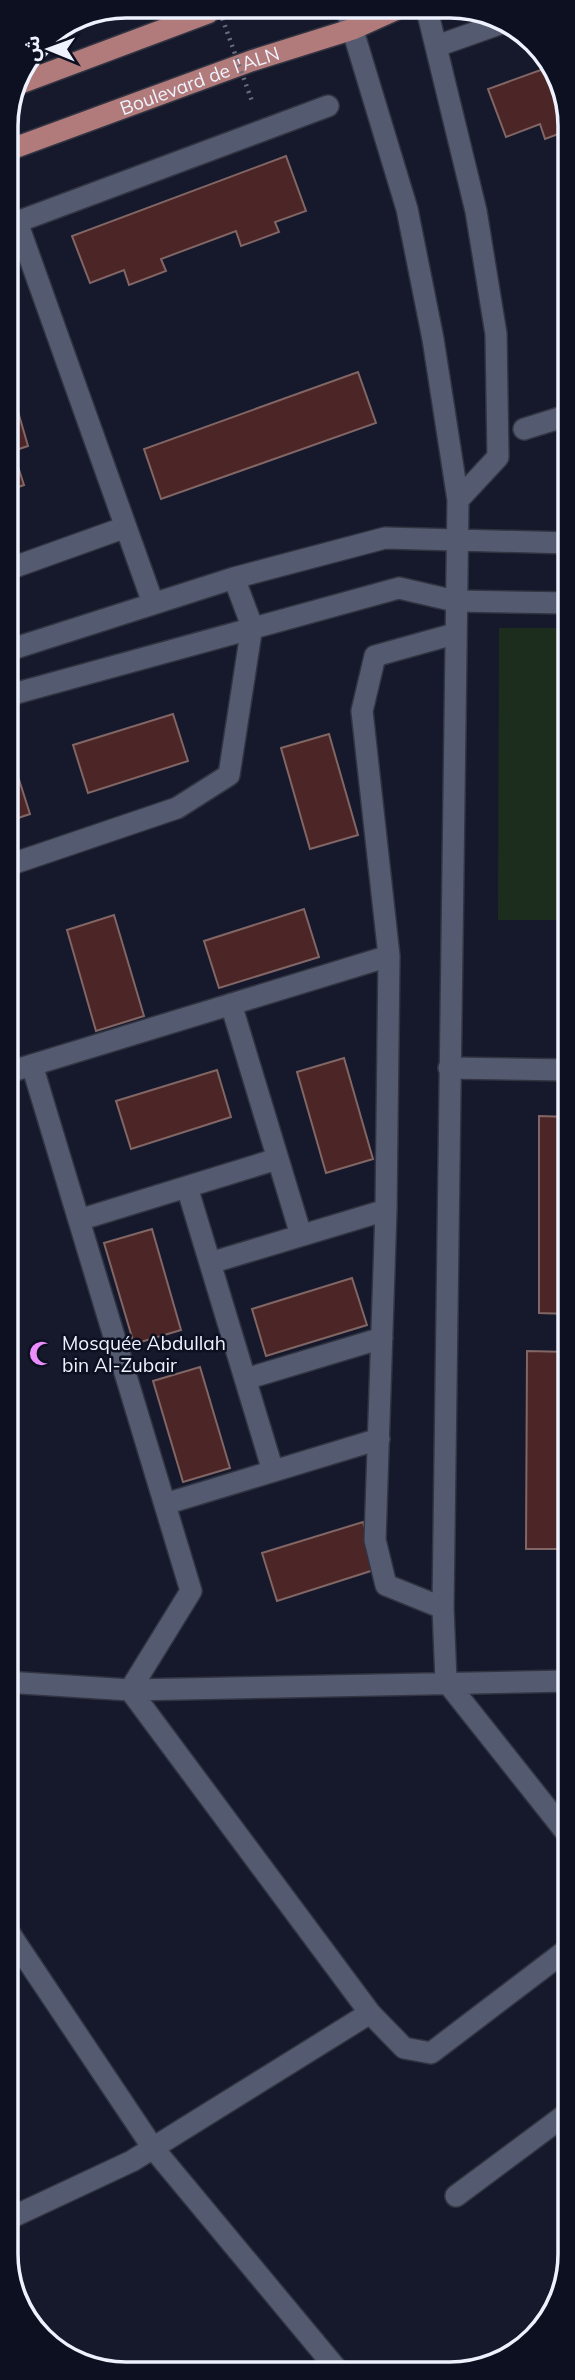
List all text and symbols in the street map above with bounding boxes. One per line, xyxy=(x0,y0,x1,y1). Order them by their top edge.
north arrow xyxy=(14,14,84,84)
text: ش xyxy=(20,35,44,62)
street label: Boulevard de l'ALN xyxy=(116,41,282,120)
place label: Mosquée Abdullah bin Al-Zubair xyxy=(62,1331,226,1377)
mosque icon: Mosquée Abdullah bin Al-Zubair xyxy=(28,1340,56,1368)

